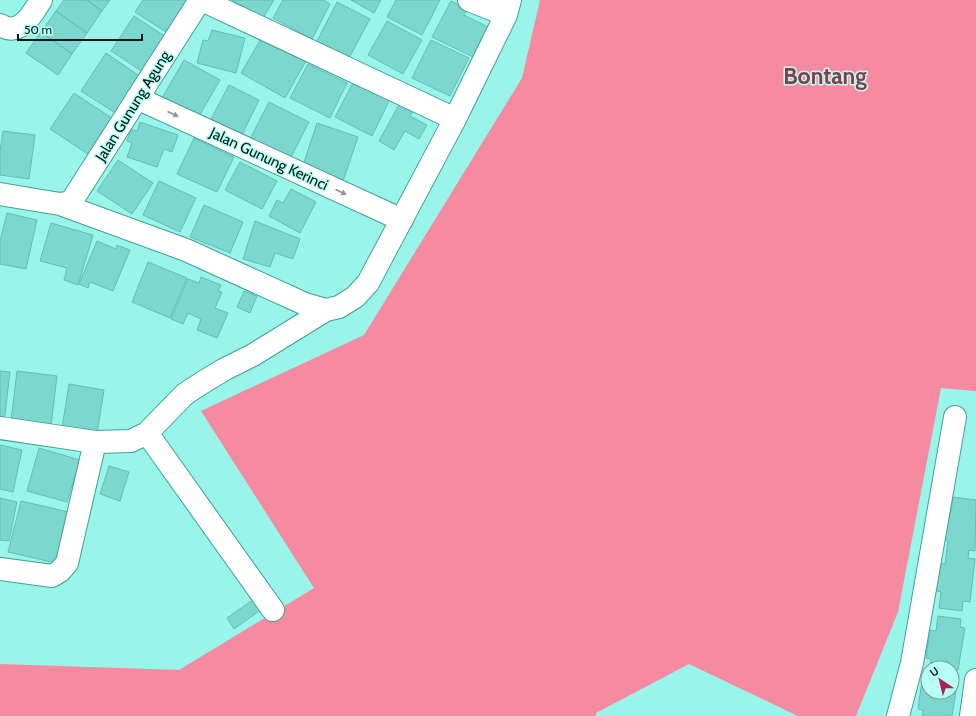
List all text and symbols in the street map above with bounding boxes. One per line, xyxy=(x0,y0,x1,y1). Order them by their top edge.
scale bar xyxy=(18,16,142,42)
text: 50 m xyxy=(24,22,52,37)
street label: Jalan Gunung Agung xyxy=(91,47,175,165)
district label: Bontang xyxy=(783,62,867,90)
one-way arrow xyxy=(167,111,178,117)
street label: Jalan Gunung Kerinci xyxy=(206,123,331,194)
one-way arrow xyxy=(336,189,347,195)
north arrow xyxy=(920,660,960,700)
text: U xyxy=(927,664,942,680)

